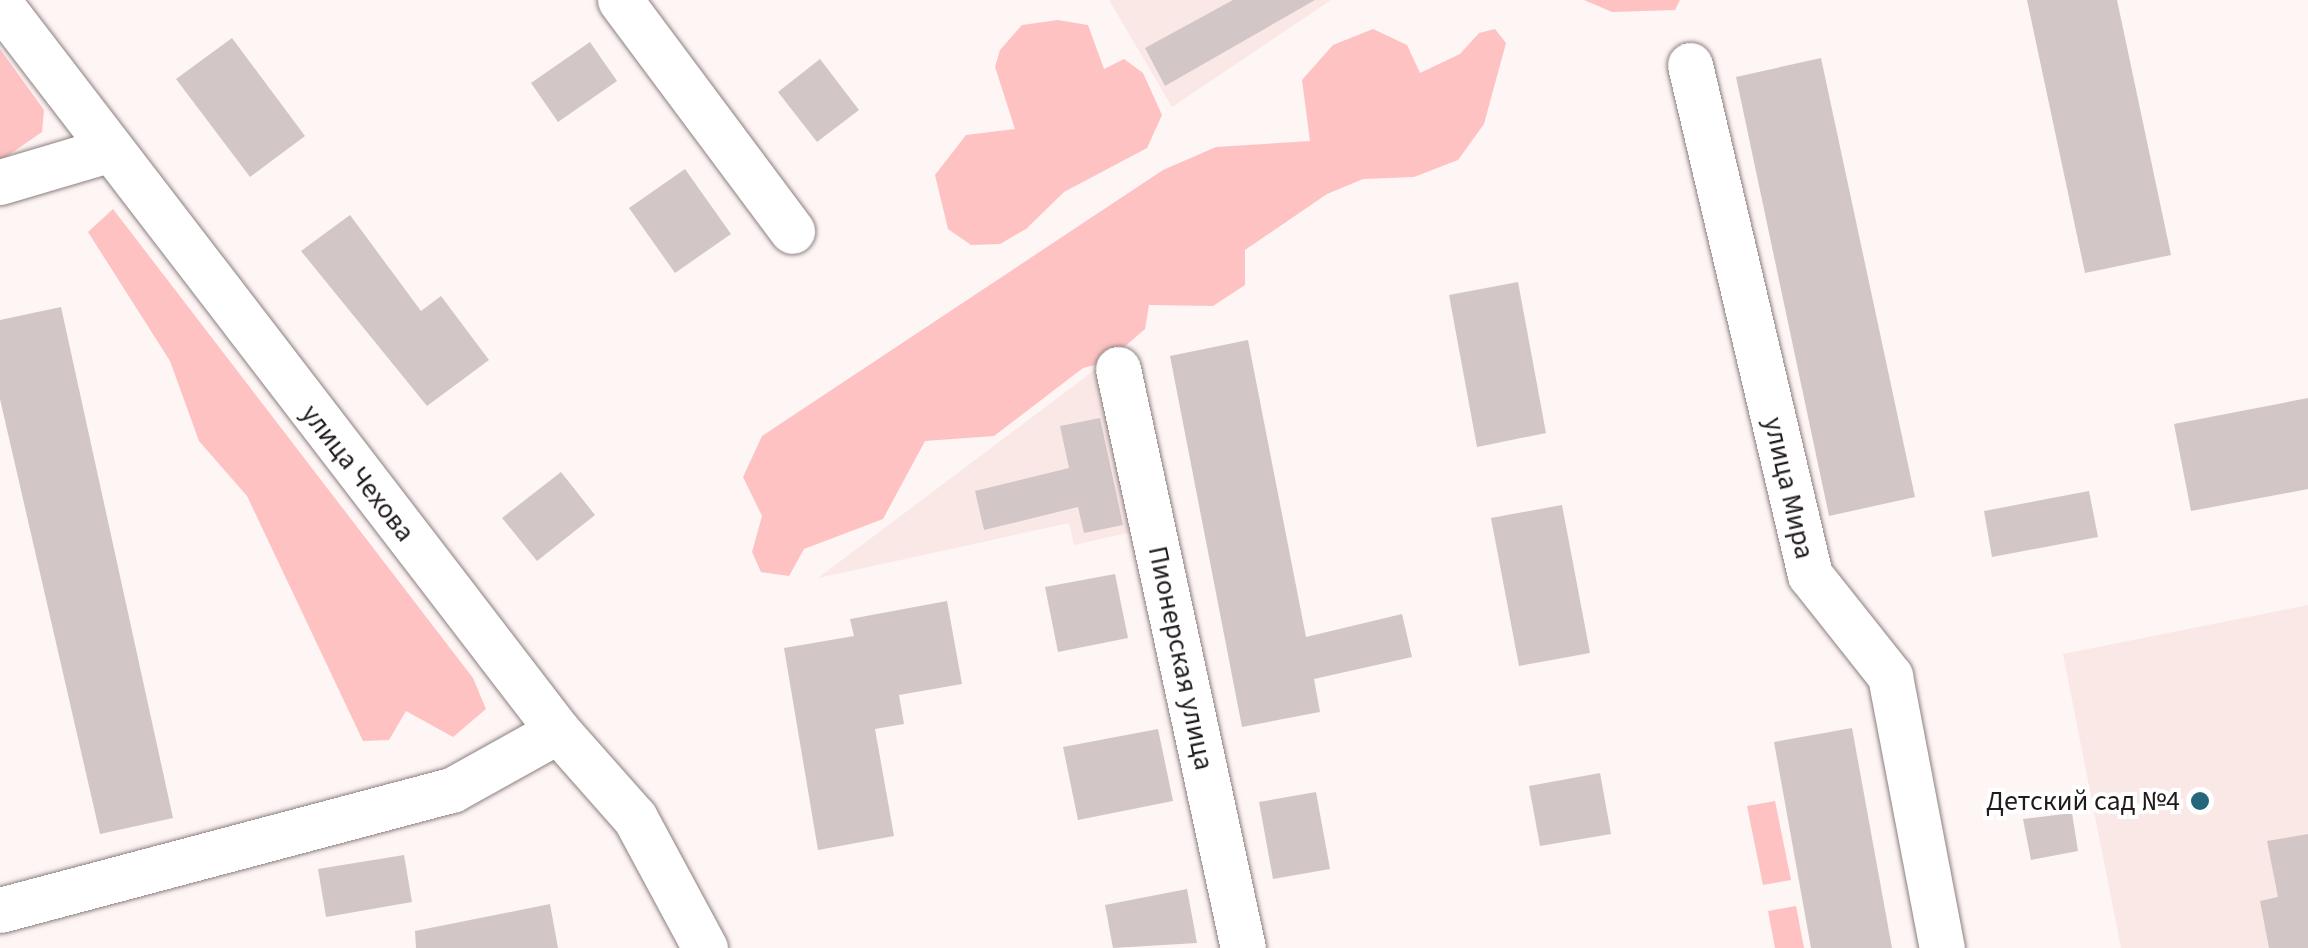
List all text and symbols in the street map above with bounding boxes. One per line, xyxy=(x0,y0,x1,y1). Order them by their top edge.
street label: улица Чехова xyxy=(294,398,422,548)
street label: улица Мира xyxy=(1756,414,1822,562)
street label: Пионерская улица xyxy=(1141,543,1221,773)
place label: Детский сад №4 xyxy=(1986,784,2180,818)
marker: Детский сад №4 xyxy=(2189,790,2211,812)

